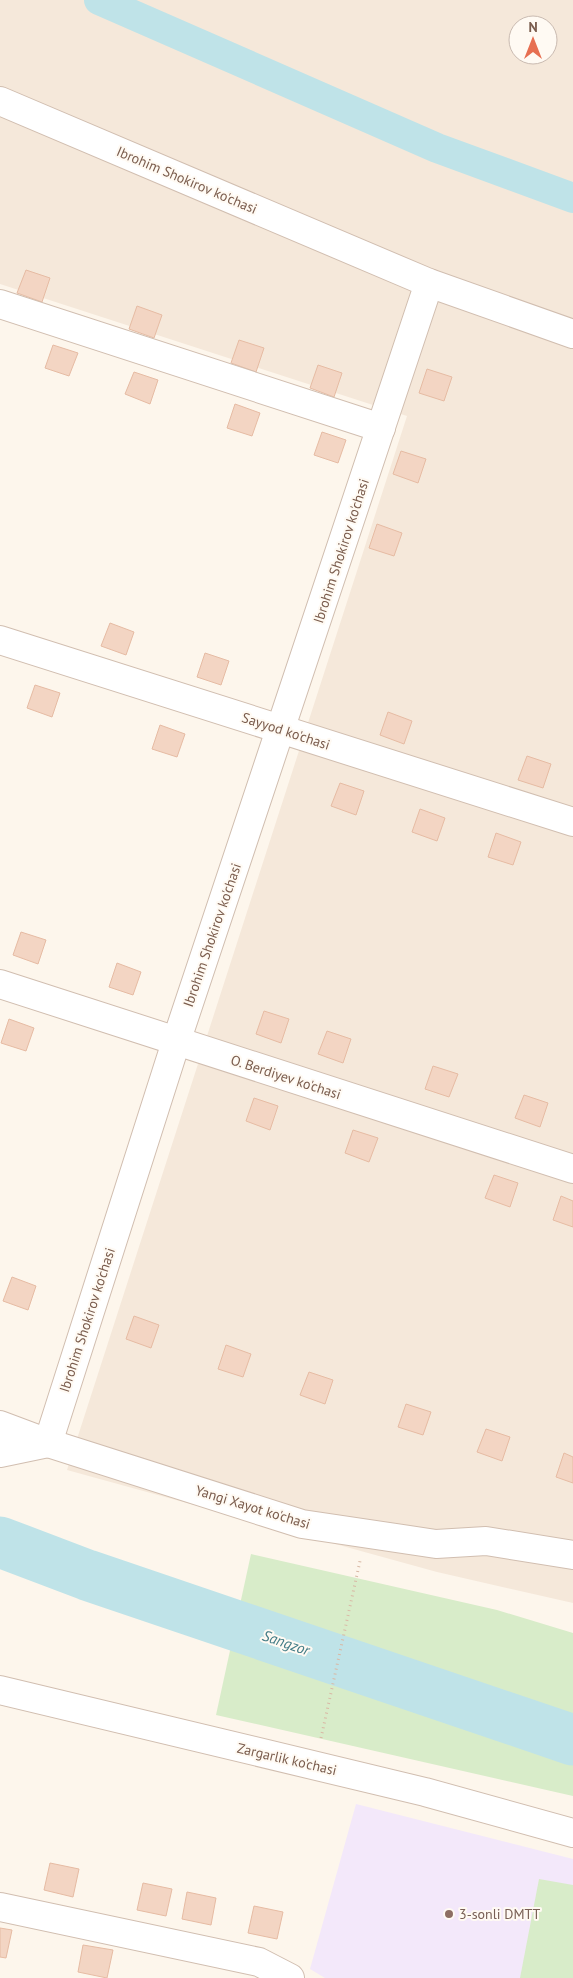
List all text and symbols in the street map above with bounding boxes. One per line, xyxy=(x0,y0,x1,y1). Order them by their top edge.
north arrow xyxy=(508,15,558,65)
text: N xyxy=(528,18,538,36)
street label: Ibrohim Shokirov ko'chasi xyxy=(114,142,260,218)
street label: Ibrohim Shokirov ko'chasi xyxy=(309,476,373,626)
street label: Sayyod ko'chasi xyxy=(240,708,332,754)
street label: Ibrohim Shokirov ko'chasi xyxy=(179,861,245,1009)
street label: O. Berdiyev ko'chasi xyxy=(229,1051,343,1103)
street label: Ibrohim Shokirov ko'chasi xyxy=(55,1245,119,1395)
street label: Yangi Xayot ko'chasi xyxy=(193,1481,313,1533)
water label: Sangzor xyxy=(260,1626,313,1660)
street label: Zargarlik ko'chasi xyxy=(235,1739,339,1779)
place label: 3-sonli DMTT xyxy=(459,1905,541,1923)
marker: 3-sonli DMTT xyxy=(443,1908,455,1920)

